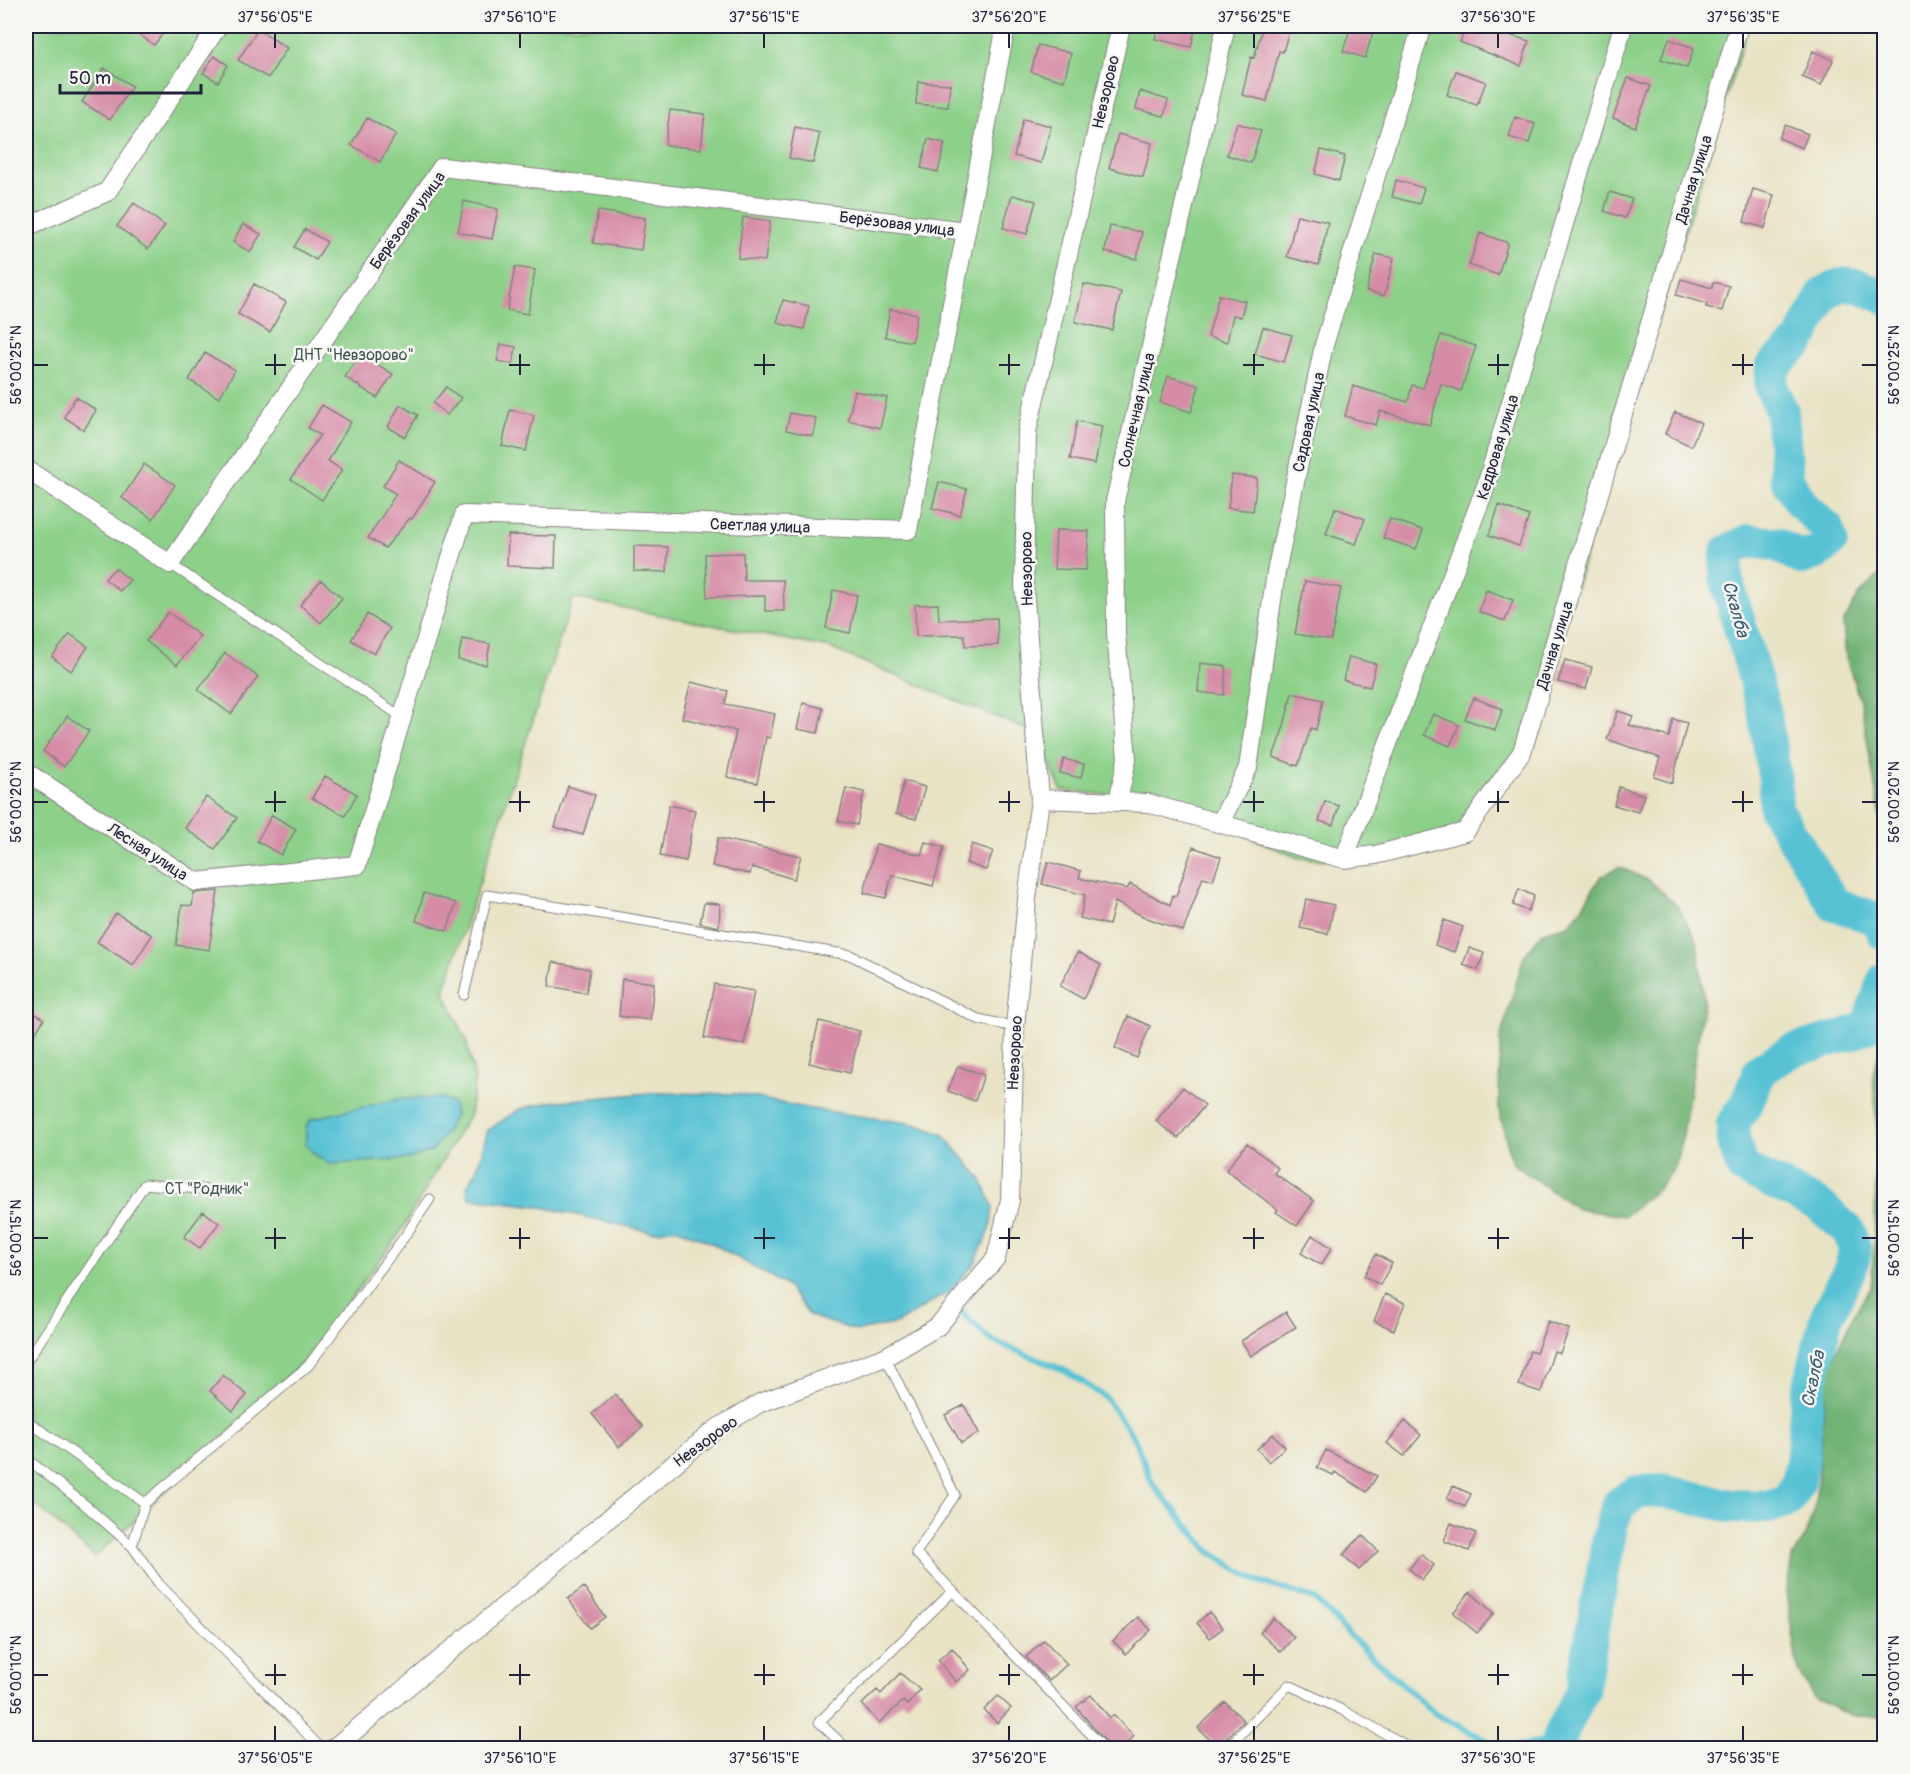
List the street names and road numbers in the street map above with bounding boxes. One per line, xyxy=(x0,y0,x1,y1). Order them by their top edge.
street label: Невзорово xyxy=(1088,53,1124,131)
street label: Дачная улица xyxy=(1671,133,1717,227)
street label: Берёзовая улица xyxy=(366,168,450,273)
street label: Берёзовая улица xyxy=(838,207,956,241)
street label: Солнечная улица xyxy=(1114,351,1160,470)
street label: Садовая улица xyxy=(1289,370,1329,474)
street label: Кедровая улица xyxy=(1472,392,1523,502)
street label: Светлая улица xyxy=(709,514,810,538)
street label: Невзорово xyxy=(1016,531,1038,607)
street label: Дачная улица xyxy=(1532,599,1578,693)
street label: Лесная улица xyxy=(103,818,191,885)
street label: Невзорово xyxy=(1003,1015,1027,1091)
street label: Невзорово xyxy=(669,1411,742,1472)

